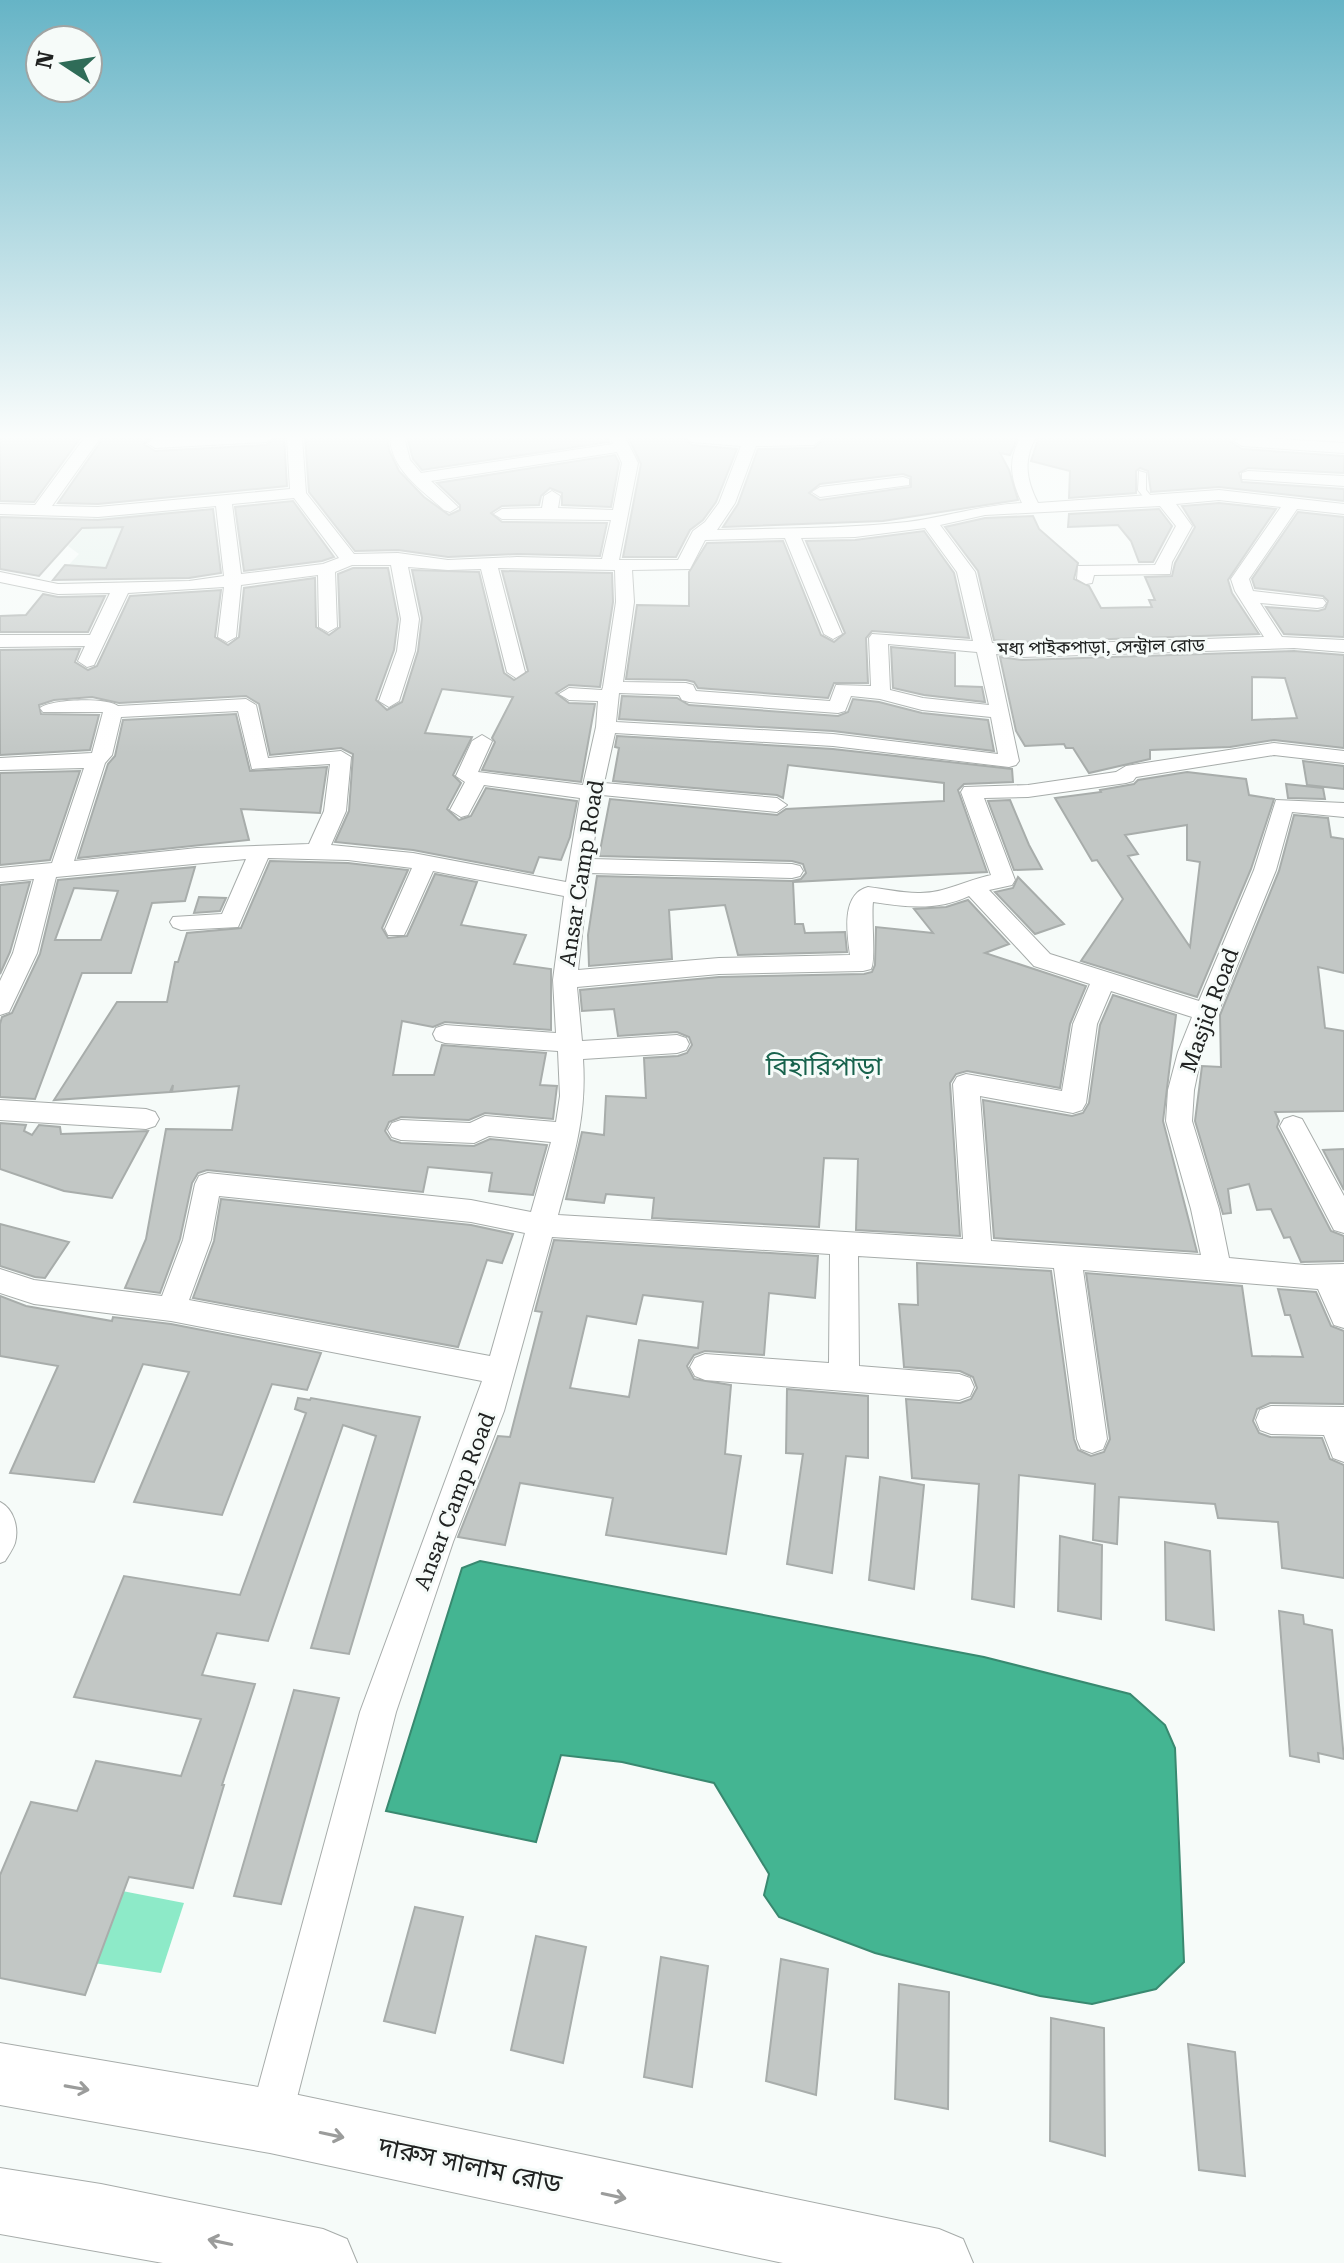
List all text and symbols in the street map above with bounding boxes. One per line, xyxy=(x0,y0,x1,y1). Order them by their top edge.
north arrow xyxy=(24,24,104,104)
text: N xyxy=(31,49,59,71)
street label: মধ্য পাইকপাড়া, সেন্ট্রাল রোড xyxy=(996,634,1205,659)
street label: Ansar Camp Road xyxy=(554,778,609,968)
street label: Masjid Road xyxy=(1175,945,1244,1076)
district label: বিহারিপাড়া xyxy=(765,1051,883,1081)
street label: Ansar Camp Road xyxy=(409,1409,500,1594)
one-way arrow xyxy=(64,2081,89,2096)
one-way arrow xyxy=(319,2128,345,2143)
street label: দারুস সালাম রোড xyxy=(375,2131,565,2199)
one-way arrow xyxy=(601,2189,626,2204)
one-way arrow xyxy=(207,2234,233,2249)

